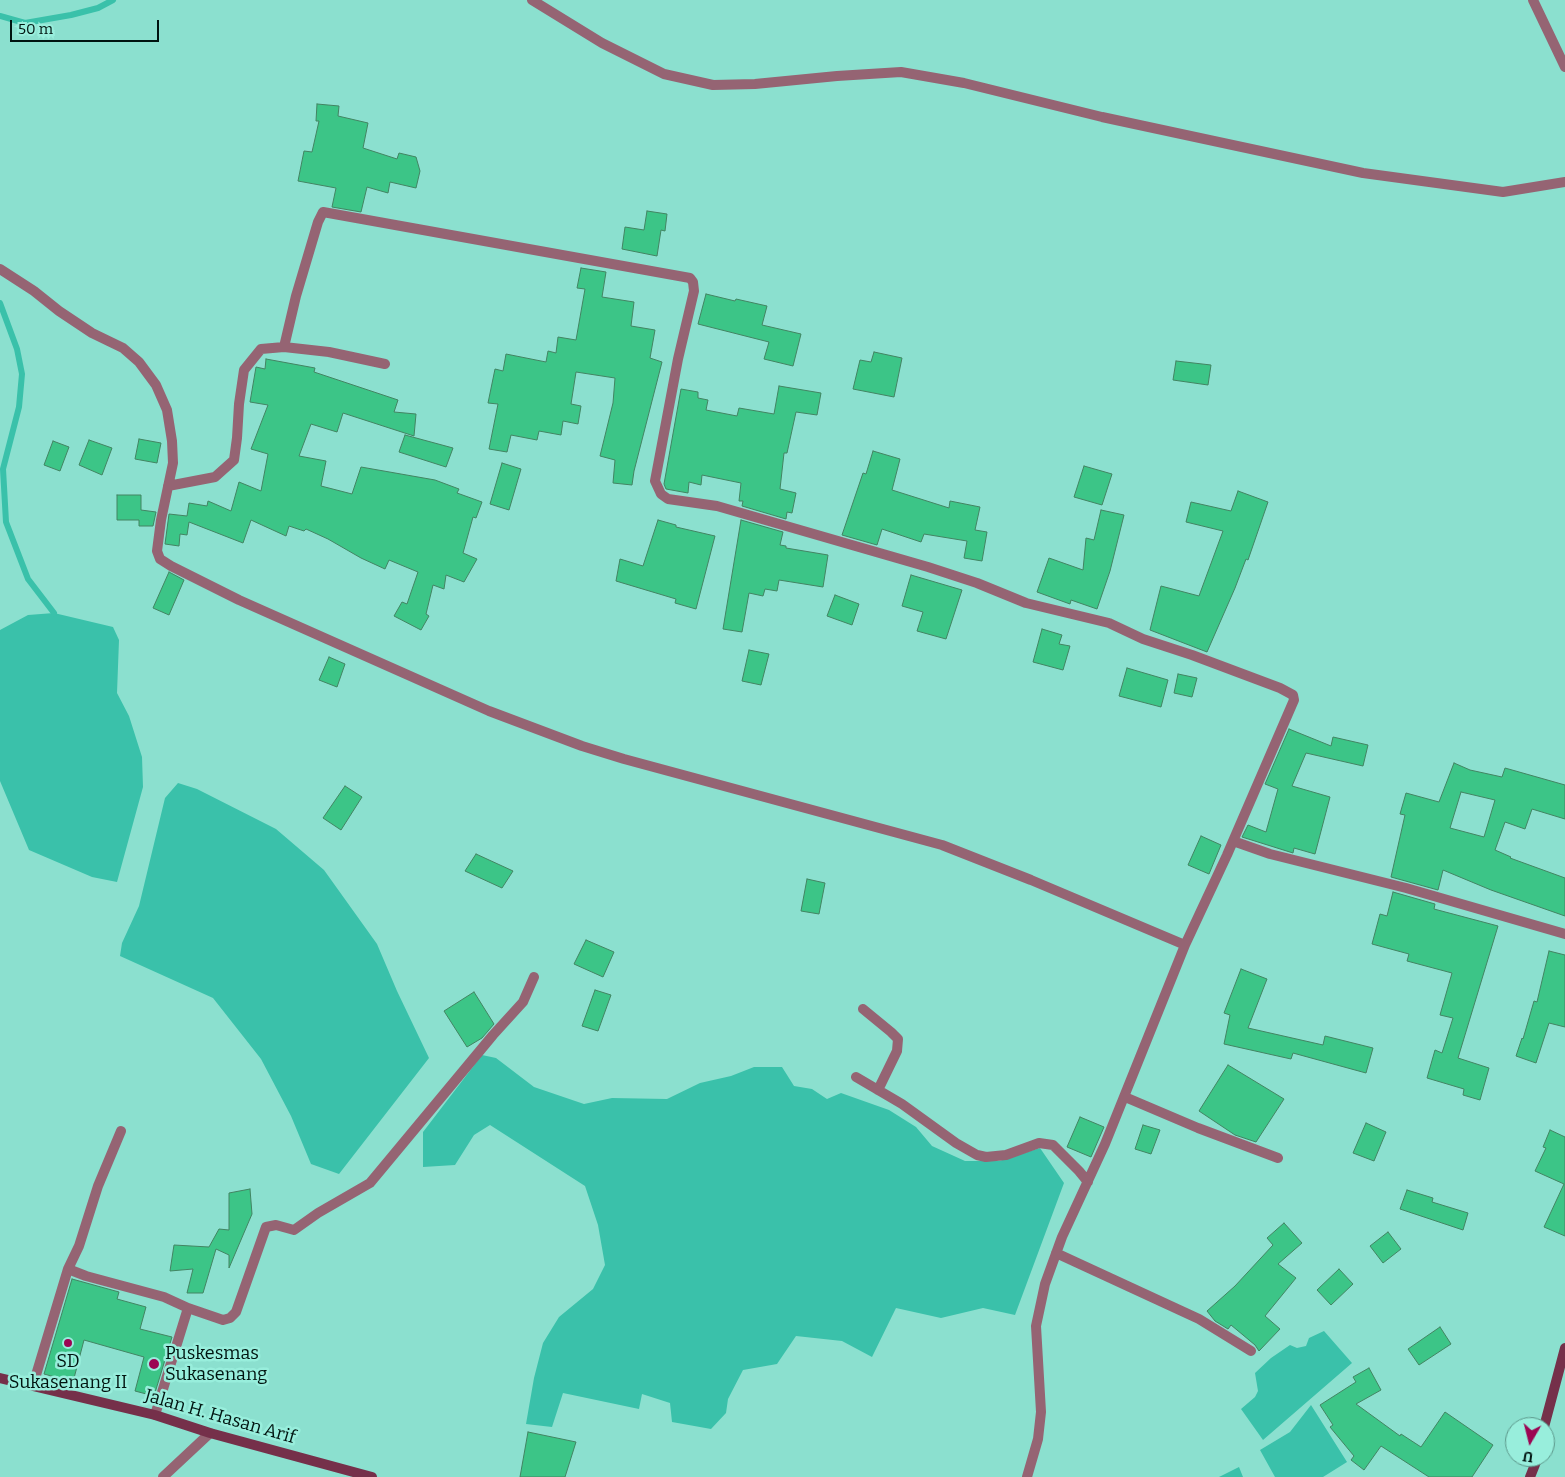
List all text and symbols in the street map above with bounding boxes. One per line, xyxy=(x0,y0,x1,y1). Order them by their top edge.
scale bar xyxy=(12,10,161,42)
text: 50 m xyxy=(18,20,53,38)
marker: SD Sukasenang II xyxy=(62,1337,74,1349)
place label: Puskesmas Sukasenang xyxy=(165,1343,267,1386)
place label: SD Sukasenang II xyxy=(9,1351,127,1394)
marker: Puskesmas Sukasenang xyxy=(147,1357,161,1371)
street label: Jalan H. Hasan Arif xyxy=(142,1385,298,1449)
north arrow xyxy=(1505,1417,1555,1467)
text: U xyxy=(1522,1447,1534,1466)

